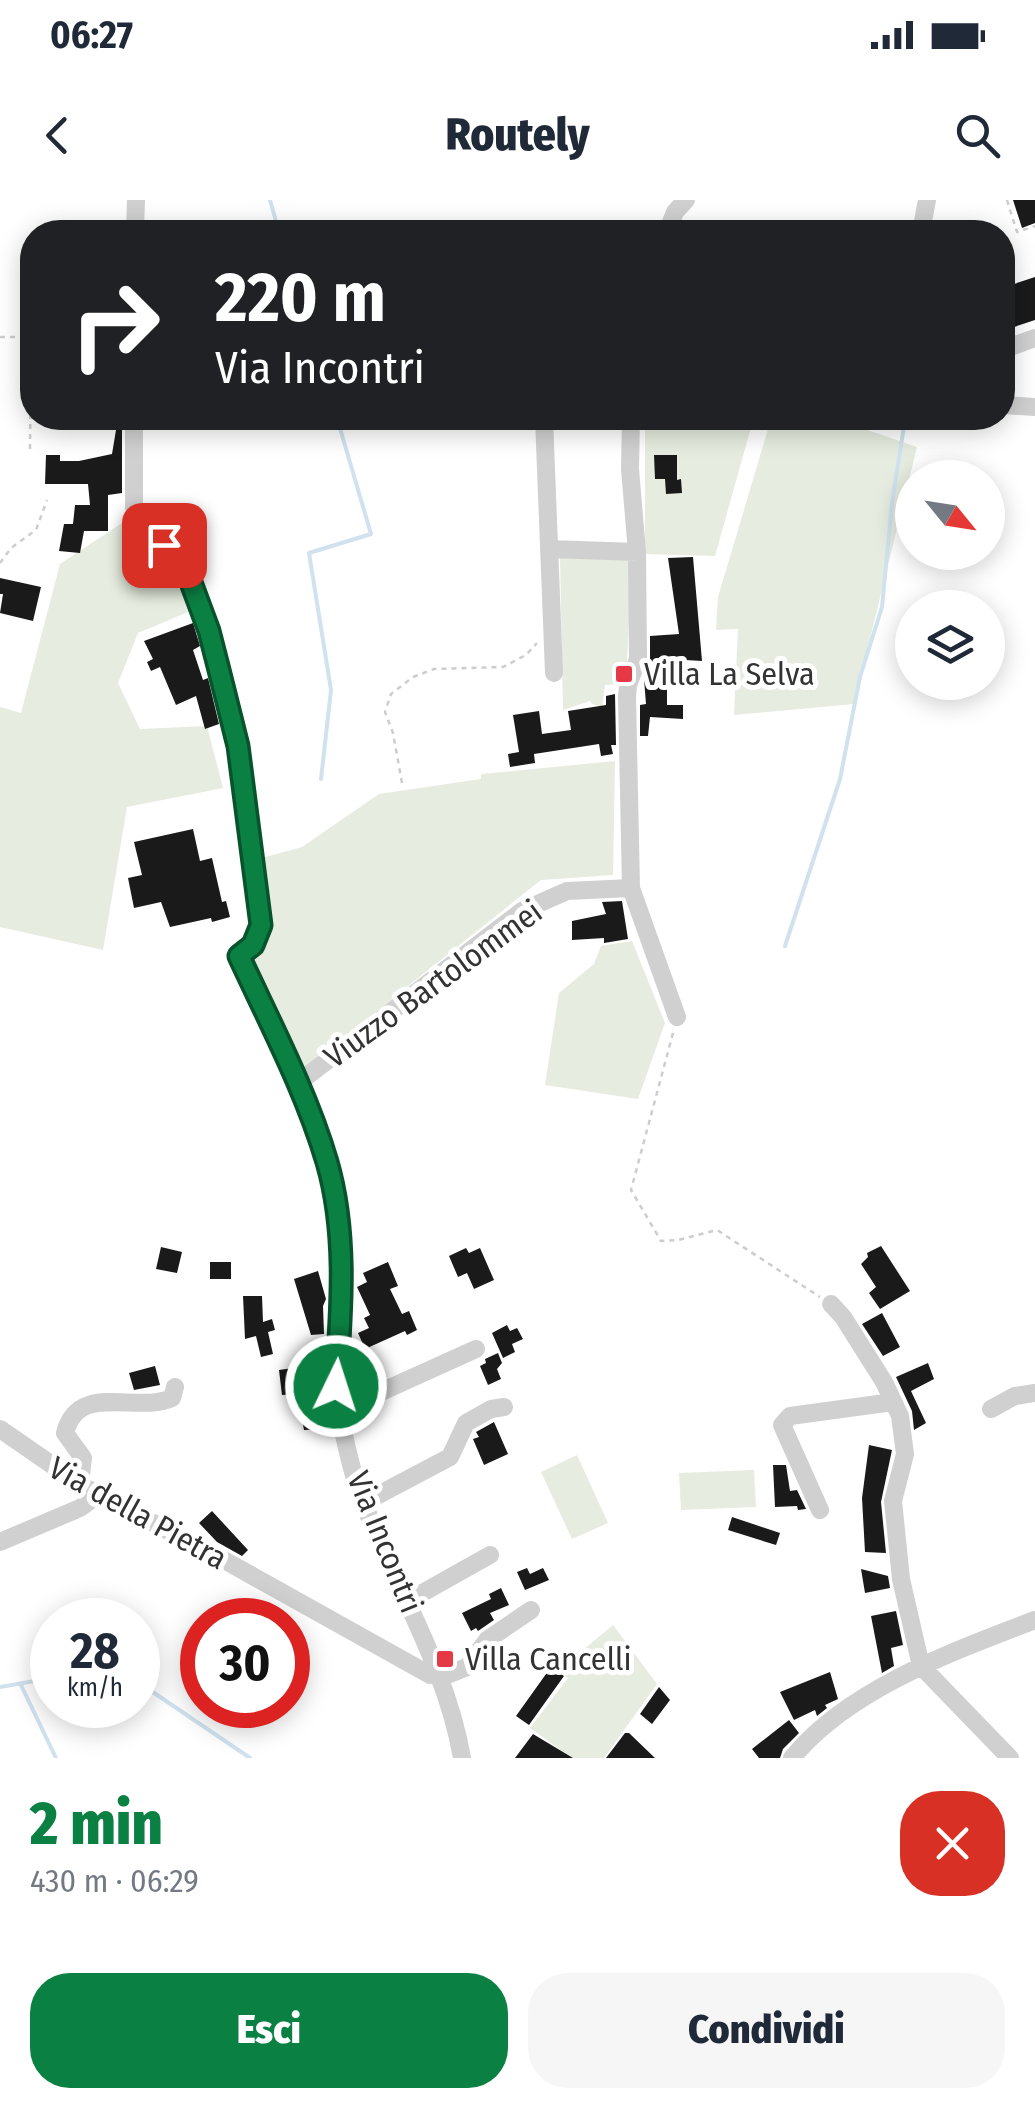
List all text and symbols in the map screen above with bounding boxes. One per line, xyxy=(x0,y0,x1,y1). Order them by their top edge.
text: 06:27 xyxy=(50,12,133,58)
icon: back xyxy=(30,108,85,163)
text: Routely xyxy=(445,108,590,162)
icon: search xyxy=(950,108,1005,163)
text: 220 m xyxy=(215,256,386,340)
icon: right xyxy=(50,260,180,390)
text: Via Incontri xyxy=(215,341,425,395)
north arrow xyxy=(895,460,1005,570)
map controls xyxy=(895,460,1005,700)
pin xyxy=(122,503,207,588)
icon: arrive xyxy=(137,518,192,573)
button: layers xyxy=(895,590,1005,700)
place label: Villa La Selva xyxy=(644,655,815,693)
marker: Villa La Selva xyxy=(613,663,635,685)
street label: Viuzzo Bartolommei xyxy=(317,892,549,1076)
position arrow xyxy=(284,1334,388,1438)
street label: Via della Pietra xyxy=(42,1449,234,1577)
street label: Via Incontri xyxy=(339,1466,431,1618)
speed limit sign: 30 xyxy=(180,1598,310,1728)
text: 28 xyxy=(70,1621,120,1681)
place label: Villa Cancelli xyxy=(465,1640,632,1678)
marker: Villa Cancelli xyxy=(434,1648,456,1670)
text: km/h xyxy=(67,1673,123,1703)
text: 2 min xyxy=(30,1788,163,1860)
button: close xyxy=(900,1791,1005,1896)
text: 430 m · 06:29 xyxy=(30,1862,199,1900)
button: Esci xyxy=(30,1973,508,2088)
button: Condividi xyxy=(528,1973,1005,2088)

